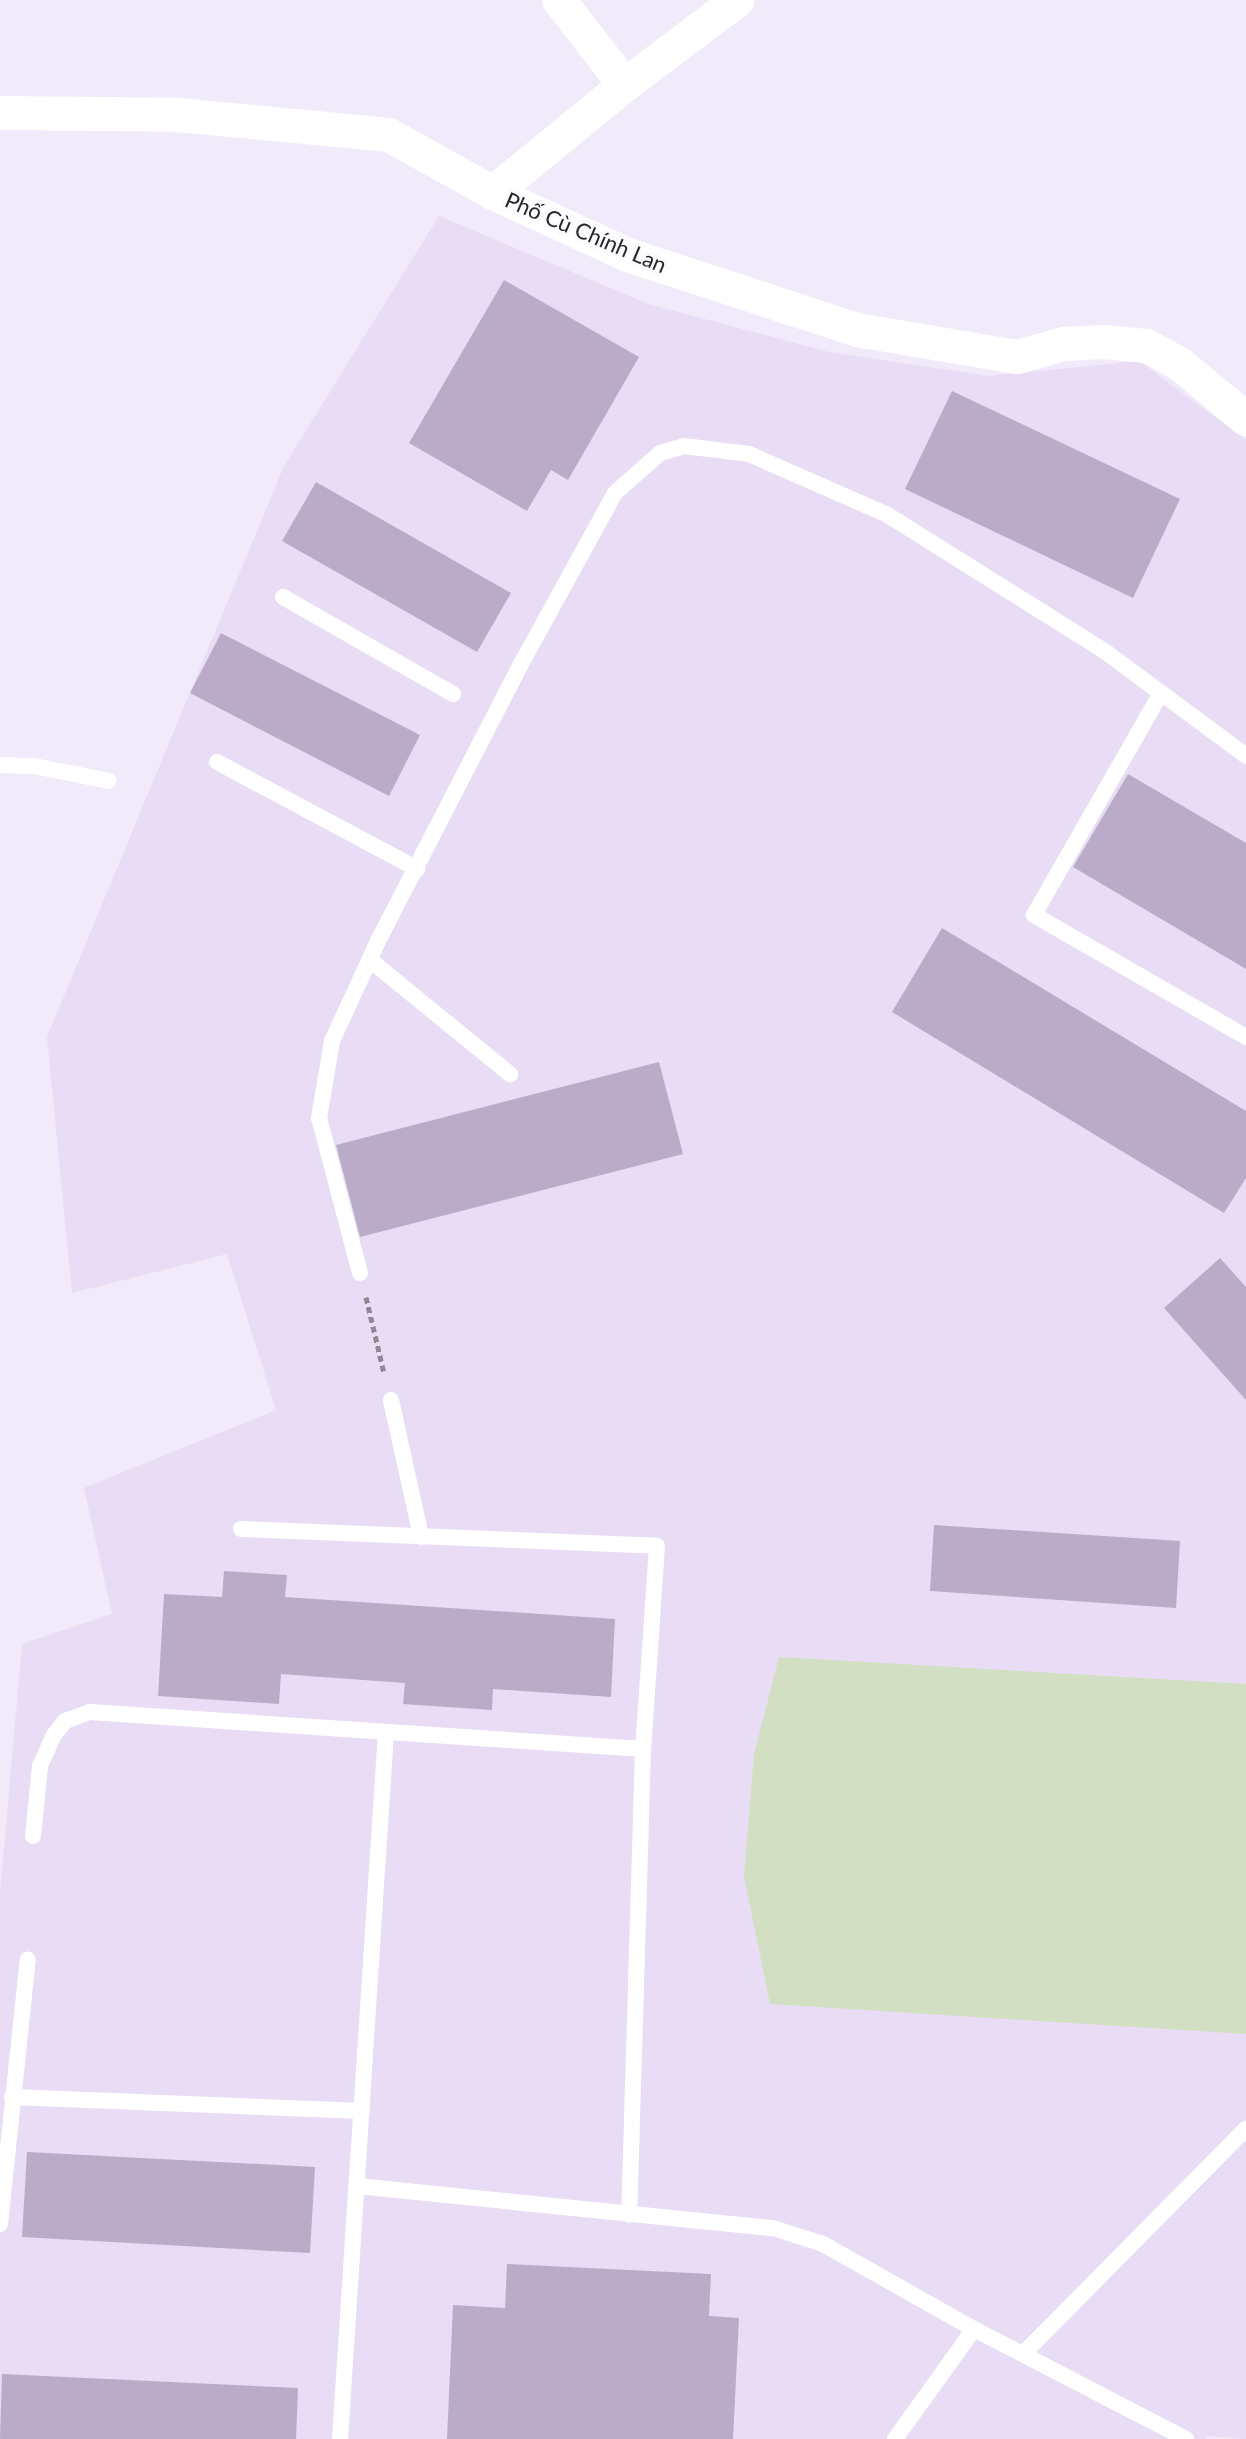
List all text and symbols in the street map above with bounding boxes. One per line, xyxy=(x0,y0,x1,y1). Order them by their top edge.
street label: Phố Cù Chính Lan xyxy=(501,186,671,278)

